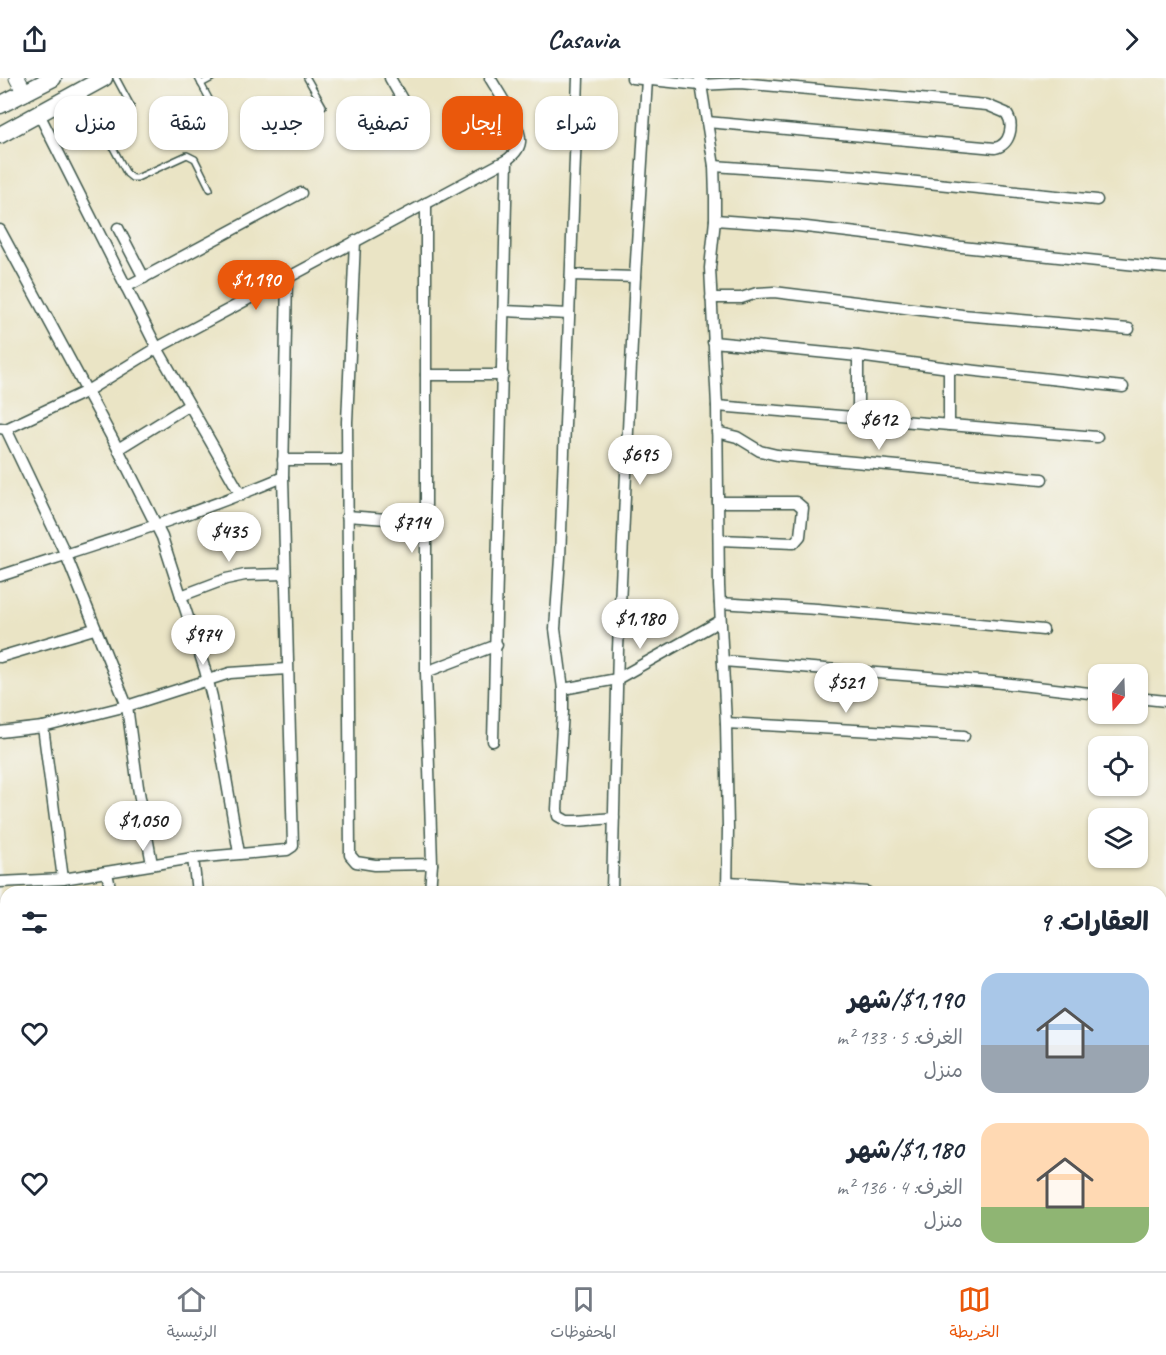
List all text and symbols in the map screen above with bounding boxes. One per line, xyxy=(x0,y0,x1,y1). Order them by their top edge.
text: Casavia xyxy=(547,22,619,56)
icon: share xyxy=(18,23,51,56)
icon: forward xyxy=(1115,23,1148,56)
chip: منزل xyxy=(54,96,137,150)
chip: شقة xyxy=(149,96,228,150)
chip: جديد xyxy=(240,96,324,150)
chip: تصفية xyxy=(336,96,430,150)
chip: إيجار xyxy=(442,96,523,150)
chip: شراء xyxy=(535,96,618,150)
pin: $1,190 xyxy=(207,260,305,311)
text: $1,190 xyxy=(232,267,280,292)
pin: $612 xyxy=(843,400,915,451)
text: $612 xyxy=(861,407,897,432)
pin: $695 xyxy=(604,435,676,486)
text: $695 xyxy=(622,442,658,467)
pin: $714 xyxy=(376,503,448,554)
text: $714 xyxy=(394,510,430,535)
pin: $435 xyxy=(193,512,265,563)
text: $435 xyxy=(211,519,247,544)
pin: $1,180 xyxy=(591,599,689,650)
text: $1,180 xyxy=(616,606,664,631)
pin: $974 xyxy=(167,615,239,666)
text: $974 xyxy=(185,622,221,647)
pin: $521 xyxy=(810,663,882,714)
north arrow xyxy=(1088,664,1148,724)
map controls xyxy=(1088,664,1148,868)
text: $521 xyxy=(828,670,864,695)
button: locate xyxy=(1088,736,1148,796)
pin: $1,050 xyxy=(94,801,192,852)
text: $1,050 xyxy=(119,808,167,833)
button: layers xyxy=(1088,808,1148,868)
text: العقارات: 9 xyxy=(1039,905,1149,938)
icon: filters xyxy=(18,906,51,939)
text: $1,190/شهر xyxy=(848,983,963,1016)
icon: home xyxy=(1029,997,1101,1069)
icon: heart xyxy=(18,1017,51,1050)
text: الغرف: 5 · 133 m² xyxy=(836,1025,963,1050)
text: منزل xyxy=(924,1058,963,1083)
text: $1,180/شهر xyxy=(848,1133,963,1166)
icon: home xyxy=(1029,1147,1101,1219)
icon: heart xyxy=(18,1167,51,1200)
text: الغرف: 4 · 136 m² xyxy=(836,1175,963,1200)
text: منزل xyxy=(924,1208,963,1233)
tab: الرئيسية xyxy=(167,1283,217,1346)
tab: المحفوظات xyxy=(550,1283,616,1346)
tab: الخريطة xyxy=(949,1283,999,1346)

